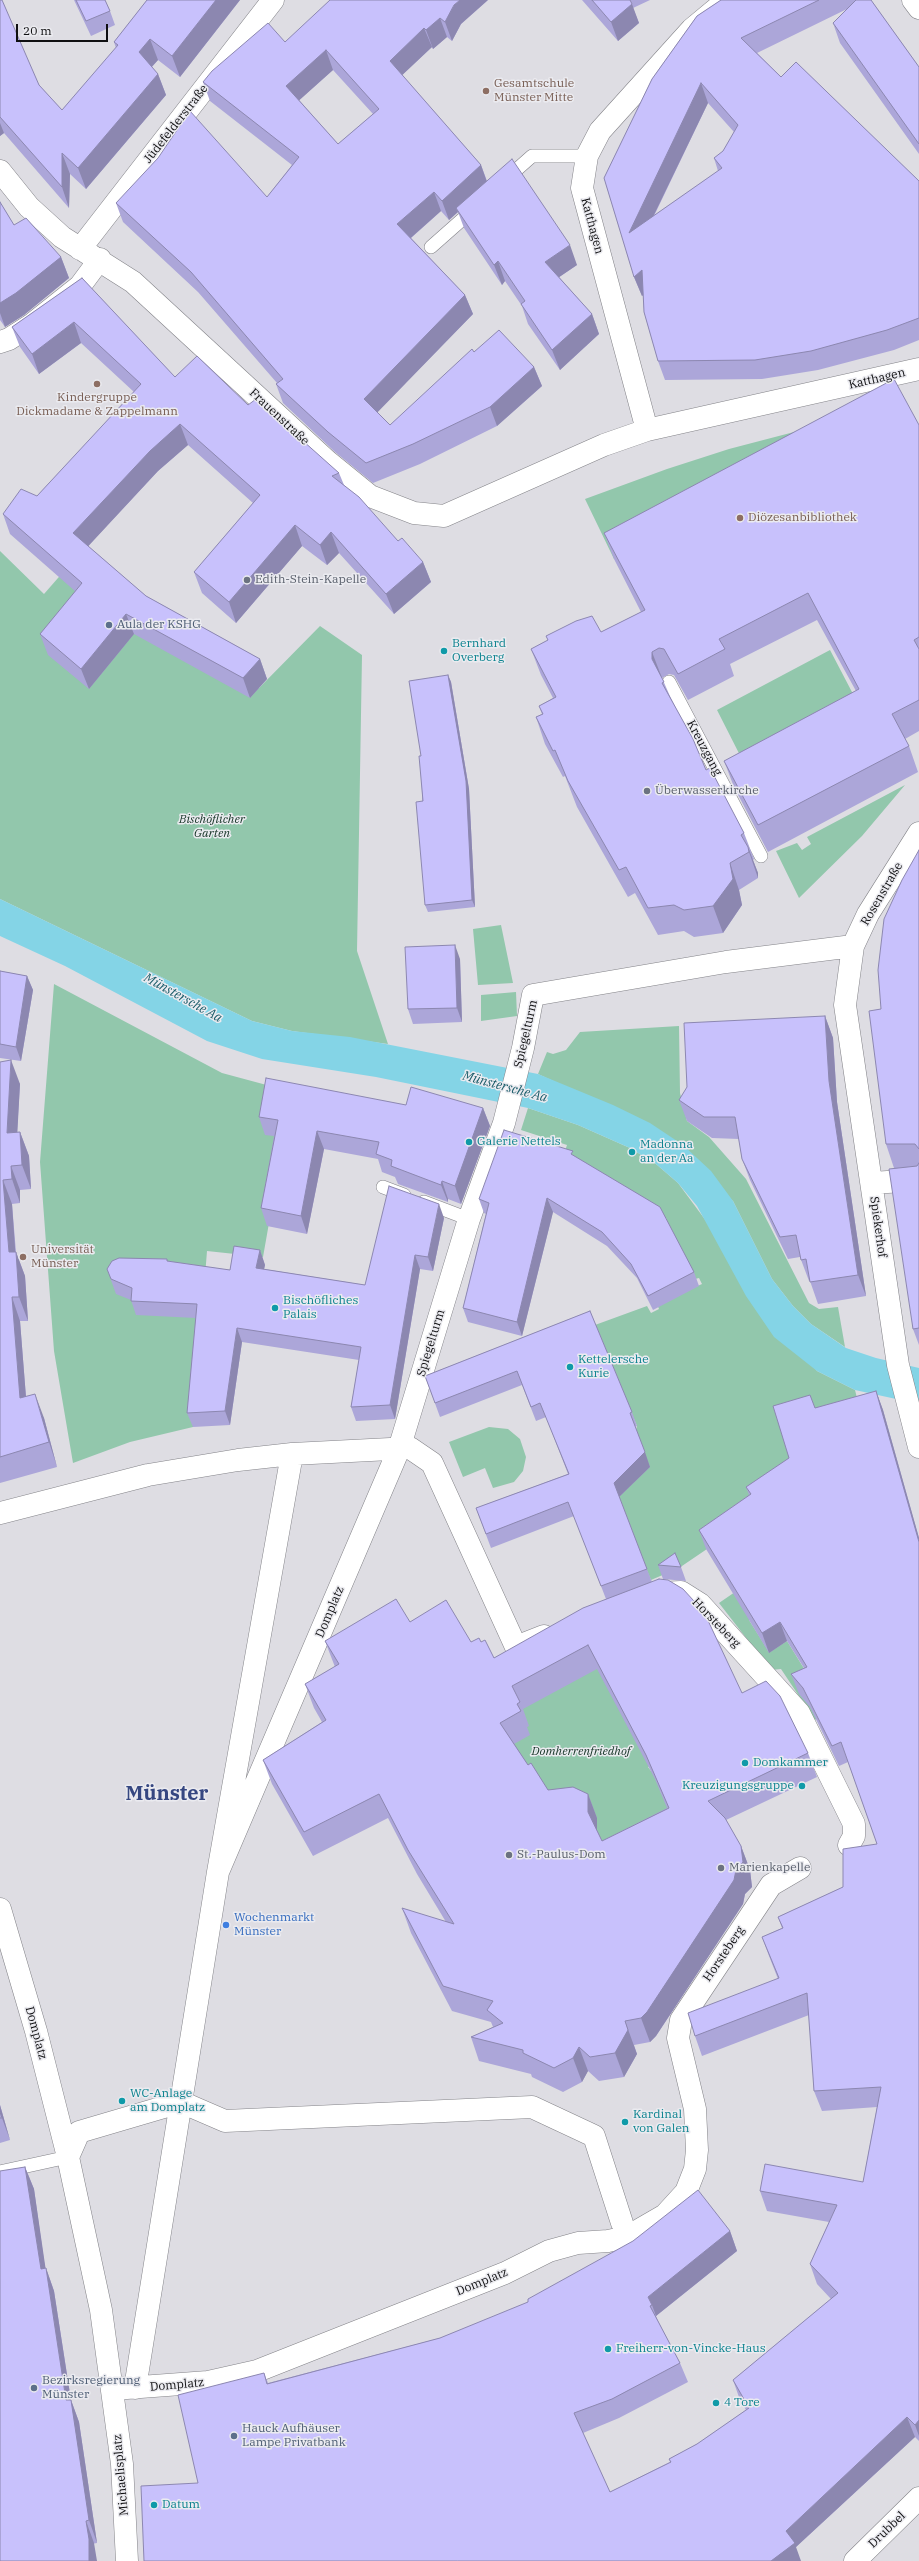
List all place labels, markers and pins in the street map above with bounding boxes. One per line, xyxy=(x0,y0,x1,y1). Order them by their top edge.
place label: Gesamtschule Münster Mitte xyxy=(494,77,574,105)
marker: Gesamtschule Münster Mitte xyxy=(481,86,491,96)
marker: Kindergruppe Dickmadame & Zappelmann xyxy=(92,379,102,389)
place label: Kindergruppe Dickmadame & Zappelmann xyxy=(16,391,178,419)
place label: Diözesanbibliothek xyxy=(748,511,857,525)
marker: Diözesanbibliothek xyxy=(735,513,745,523)
place label: Edith-Stein-Kapelle xyxy=(255,573,366,587)
marker: Edith-Stein-Kapelle xyxy=(242,575,252,585)
place label: Aula der KSHG xyxy=(117,618,201,632)
marker: Aula der KSHG xyxy=(104,620,114,630)
place label: Bernhard Overberg xyxy=(452,637,506,665)
marker: Bernhard Overberg xyxy=(439,646,449,656)
place label: Überwasserkirche xyxy=(655,784,759,798)
marker: Überwasserkirche xyxy=(642,786,652,796)
place label: Galerie Nettels xyxy=(477,1135,561,1149)
marker: Galerie Nettels xyxy=(464,1137,474,1147)
place label: Madonna an der Aa xyxy=(640,1138,694,1166)
marker: Madonna an der Aa xyxy=(627,1147,637,1157)
place label: Universität Münster xyxy=(31,1243,94,1271)
marker: Universität Münster xyxy=(18,1252,28,1262)
place label: Bischöfliches Palais xyxy=(283,1294,358,1322)
marker: Bischöfliches Palais xyxy=(270,1303,280,1313)
place label: Kettelersche Kurie xyxy=(578,1353,649,1381)
marker: Kettelersche Kurie xyxy=(565,1362,575,1372)
place label: Domkammer xyxy=(753,1756,828,1770)
marker: Domkammer xyxy=(740,1758,750,1768)
place label: Kreuzigungsgruppe xyxy=(682,1779,794,1793)
marker: Kreuzigungsgruppe xyxy=(797,1781,807,1791)
place label: St.-Paulus-Dom xyxy=(517,1848,606,1862)
marker: St.-Paulus-Dom xyxy=(504,1850,514,1860)
place label: Marienkapelle xyxy=(729,1861,810,1875)
marker: Marienkapelle xyxy=(716,1863,726,1873)
place label: Wochenmarkt Münster xyxy=(234,1911,314,1939)
marker: Wochenmarkt Münster xyxy=(221,1920,231,1930)
place label: WC-Anlage am Domplatz xyxy=(130,2087,205,2115)
marker: WC-Anlage am Domplatz xyxy=(117,2096,127,2106)
place label: Kardinal von Galen xyxy=(633,2108,690,2136)
marker: Kardinal von Galen xyxy=(620,2117,630,2127)
place label: Freiherr-von-Vincke-Haus xyxy=(616,2342,766,2356)
marker: Freiherr-von-Vincke-Haus xyxy=(603,2344,613,2354)
place label: Bezirksregierung Münster xyxy=(42,2374,140,2402)
marker: Bezirksregierung Münster xyxy=(29,2383,39,2393)
place label: 4 Tore xyxy=(724,2396,760,2410)
marker: 4 Tore xyxy=(711,2398,721,2408)
place label: Hauck Aufhäuser Lampe Privatbank xyxy=(242,2422,346,2450)
marker: Hauck Aufhäuser Lampe Privatbank xyxy=(229,2431,239,2441)
place label: Datum xyxy=(162,2498,200,2512)
marker: Datum xyxy=(149,2500,159,2510)

